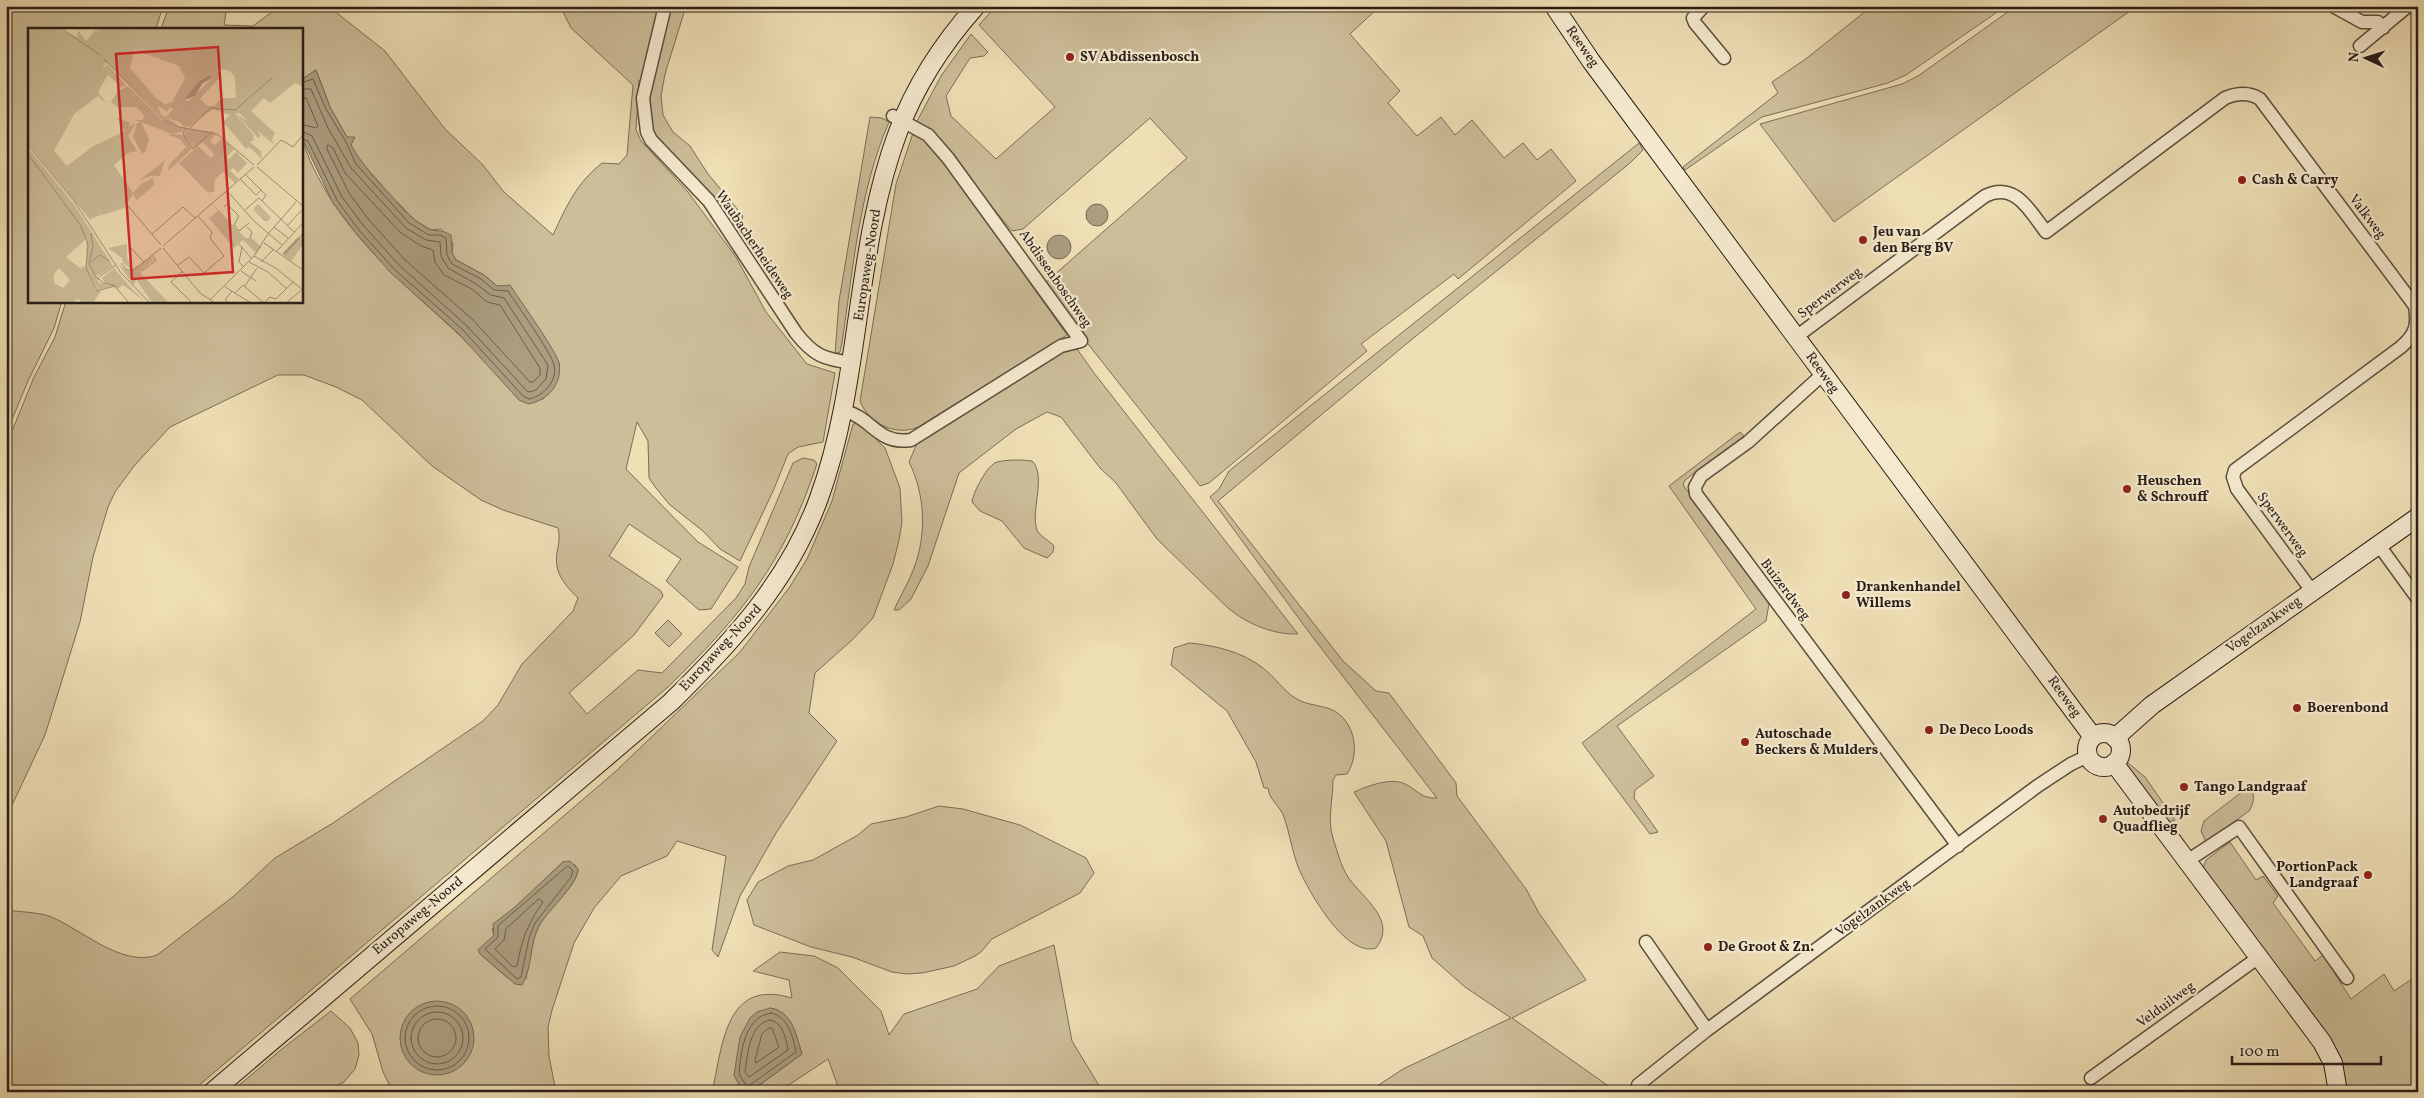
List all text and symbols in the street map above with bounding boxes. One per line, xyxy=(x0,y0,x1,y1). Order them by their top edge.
street label: Reeweg xyxy=(1561,22,1603,72)
inset map xyxy=(28,28,302,302)
north arrow xyxy=(2342,32,2392,82)
place label: SV Abdissenbosch xyxy=(1080,48,1199,67)
marker: SV Abdissenbosch xyxy=(1064,51,1076,63)
text: N xyxy=(2345,51,2364,63)
place label: Cash & Carry xyxy=(2252,171,2339,190)
marker: Cash & Carry xyxy=(2236,174,2248,186)
street label: Waubacherheideweg xyxy=(711,187,797,303)
street label: Valkweg xyxy=(2344,191,2390,243)
street label: Europaweg-Noord xyxy=(850,208,886,322)
place label: Jeu van den Berg BV xyxy=(1872,223,1953,258)
street label: Abdissenboschweg xyxy=(1014,226,1096,332)
marker: Jeu van den Berg BV xyxy=(1857,234,1869,246)
street label: Sperwerweg xyxy=(1794,263,1866,323)
street label: Reeweg xyxy=(1801,348,1843,398)
place label: Heuschen & Schrouff xyxy=(2137,472,2209,507)
marker: Heuschen & Schrouff xyxy=(2121,483,2133,495)
street label: Sperwerweg xyxy=(2252,489,2312,561)
street label: Buizerdweg xyxy=(1756,555,1814,625)
place label: Drankenhandel Willems xyxy=(1856,578,1961,613)
marker: Drankenhandel Willems xyxy=(1840,589,1852,601)
street label: Vogelzankweg xyxy=(2222,592,2306,658)
street label: Europaweg-Noord xyxy=(675,600,767,696)
street label: Reeweg xyxy=(2043,672,2085,722)
place label: Boerenbond xyxy=(2307,699,2389,718)
marker: Boerenbond xyxy=(2291,702,2303,714)
place label: De Deco Loods xyxy=(1939,721,2033,740)
marker: De Deco Loods xyxy=(1923,724,1935,736)
place label: Autoschade Beckers & Mulders xyxy=(1755,725,1878,760)
marker: Autoschade Beckers & Mulders xyxy=(1739,736,1751,748)
place label: Tango Landgraaf xyxy=(2194,778,2308,797)
marker: Tango Landgraaf xyxy=(2178,781,2190,793)
place label: Autobedrijf Quadflieg xyxy=(2113,802,2191,837)
marker: Autobedrijf Quadflieg xyxy=(2097,813,2109,825)
place label: PortionPack Landgraaf xyxy=(2276,858,2359,893)
marker: PortionPack Landgraaf xyxy=(2362,869,2374,881)
street label: Europaweg-Noord xyxy=(369,872,468,960)
street label: Vogelzankweg xyxy=(1832,874,1914,942)
place label: De Groot & Zn. xyxy=(1718,938,1814,957)
marker: De Groot & Zn. xyxy=(1702,941,1714,953)
street label: Velduilweg xyxy=(2133,977,2199,1033)
scale bar xyxy=(2232,1033,2380,1065)
text: 100 m xyxy=(2239,1042,2279,1063)

